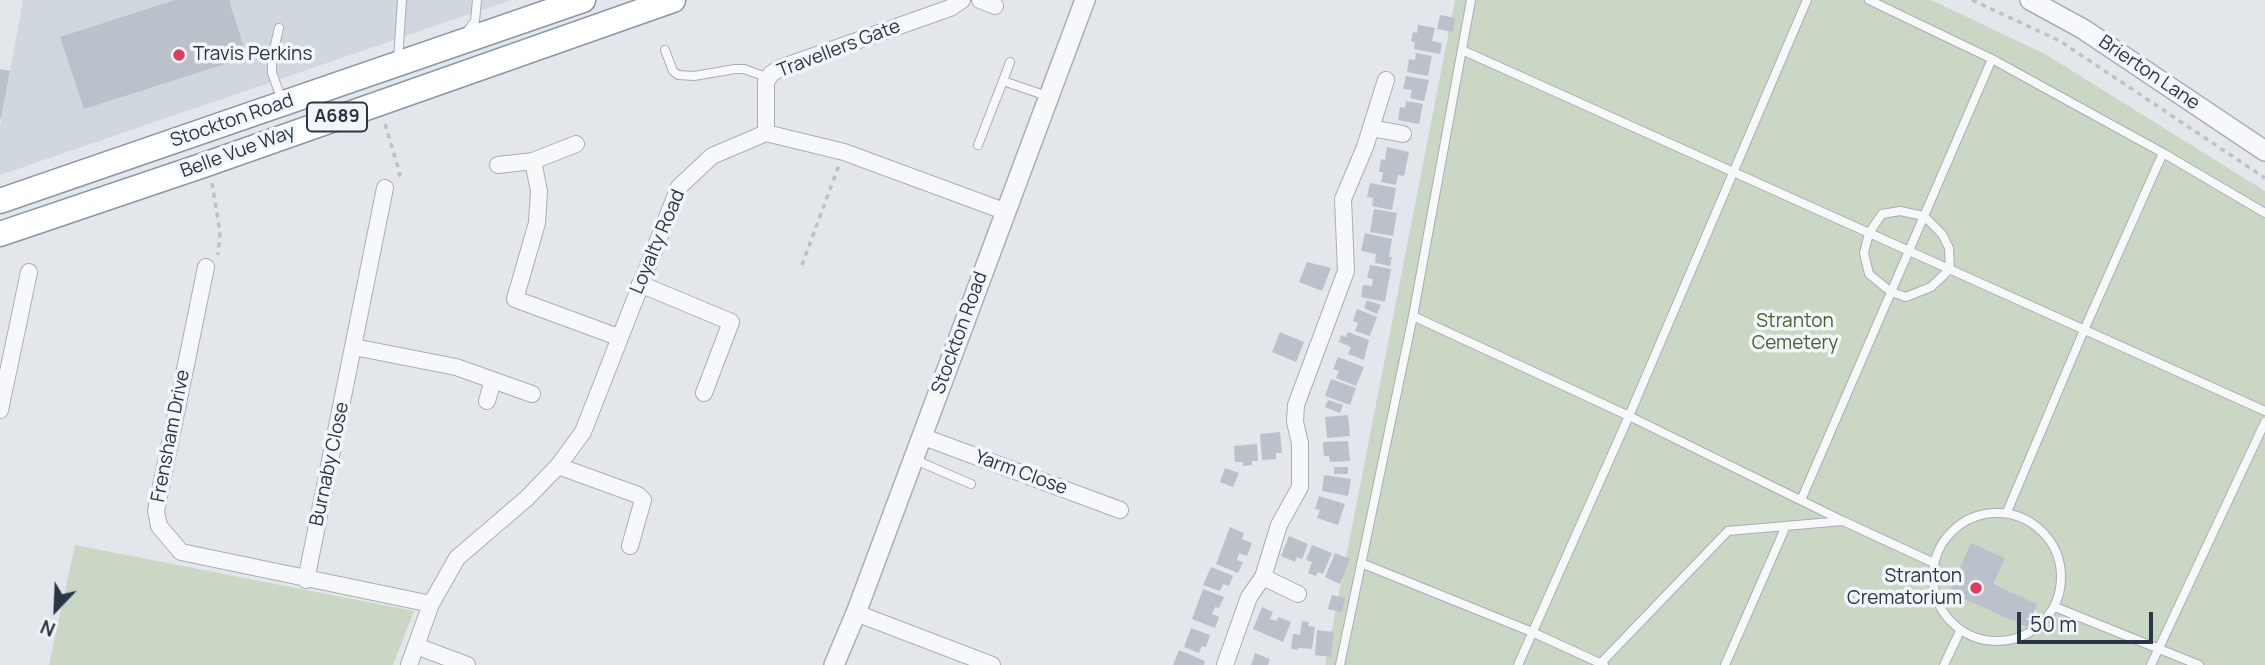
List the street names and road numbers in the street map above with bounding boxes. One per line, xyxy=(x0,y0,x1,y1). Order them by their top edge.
street label: Travellers Gate xyxy=(774,15,904,83)
street label: Brierton Lane xyxy=(2094,31,2204,115)
street label: Stockton Road xyxy=(167,89,297,153)
road number: A689 xyxy=(307,103,367,132)
street label: Belle Vue Way xyxy=(177,121,299,183)
street label: Loyalty Road xyxy=(626,186,690,298)
street label: Stockton Road xyxy=(927,269,993,397)
street label: Frensham Drive xyxy=(147,368,195,504)
street label: Burnaby Close xyxy=(306,400,354,528)
street label: Yarm Close xyxy=(972,446,1070,500)

